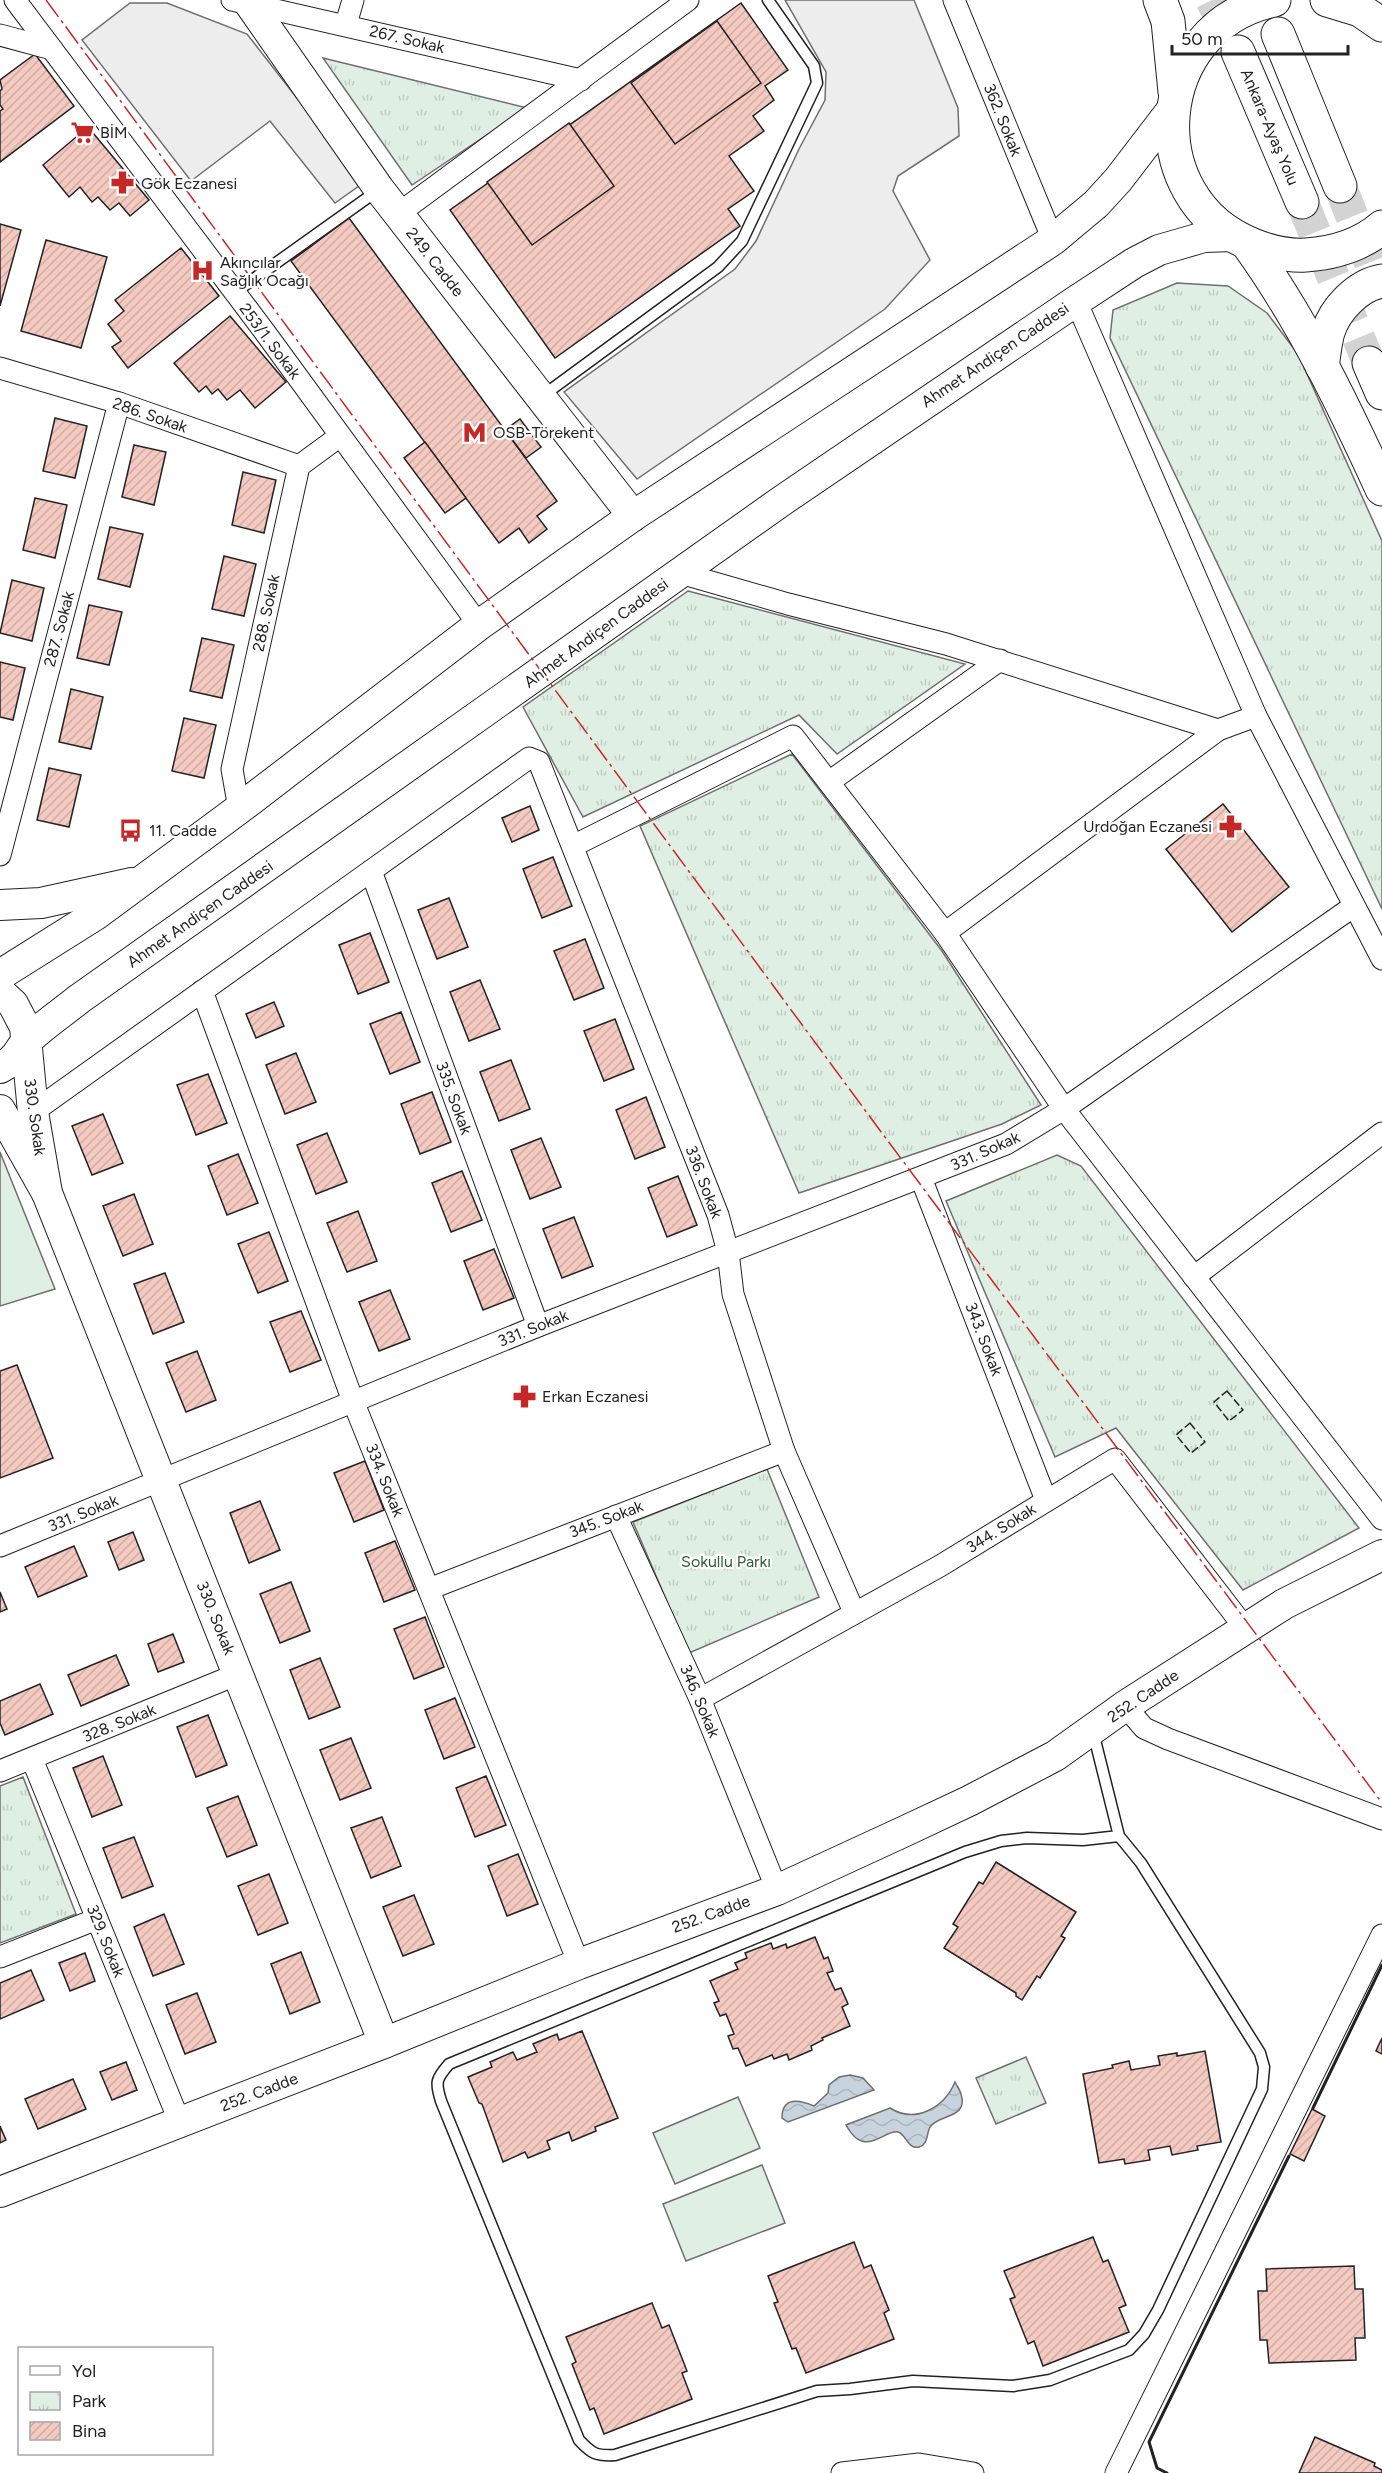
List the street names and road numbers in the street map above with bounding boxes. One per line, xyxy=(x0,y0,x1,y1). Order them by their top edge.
street label: 267. Sokak xyxy=(368,21,447,57)
street label: Ankara-Ayaş Yolu xyxy=(1237,66,1303,188)
street label: 362. Sokak xyxy=(980,81,1026,159)
street label: 249. Cadde xyxy=(402,224,468,301)
street label: Ahmet Andiçen Caddesi xyxy=(918,299,1072,411)
street label: 253/1. Sokak xyxy=(235,300,305,383)
street label: 286. Sokak xyxy=(110,393,190,437)
street label: 288. Sokak xyxy=(249,572,284,653)
street label: Ahmet Andiçen Caddesi xyxy=(520,574,672,692)
street label: 287. Sokak xyxy=(40,589,78,669)
street label: Ahmet Andiçen Caddesi xyxy=(123,856,277,972)
street label: 335. Sokak xyxy=(432,1059,476,1137)
street label: 330. Sokak xyxy=(20,1077,50,1157)
street label: 331. Sokak xyxy=(947,1127,1023,1175)
street label: 336. Sokak xyxy=(681,1143,727,1221)
street label: 343. Sokak xyxy=(961,1300,1007,1379)
street label: 331. Sokak xyxy=(495,1305,571,1351)
street label: 334. Sokak xyxy=(362,1441,408,1520)
street label: 331. Sokak xyxy=(45,1490,121,1536)
street label: 345. Sokak xyxy=(566,1496,646,1542)
street label: 344. Sokak xyxy=(963,1499,1040,1557)
street label: 330. Sokak xyxy=(193,1578,239,1658)
street label: 346. Sokak xyxy=(676,1662,724,1741)
street label: 252. Cadde xyxy=(1104,1665,1182,1727)
street label: 328. Sokak xyxy=(80,1700,159,1746)
street label: 252. Cadde xyxy=(669,1891,753,1937)
street label: 329. Sokak xyxy=(83,1902,129,1980)
street label: 252. Cadde xyxy=(218,2068,301,2115)

